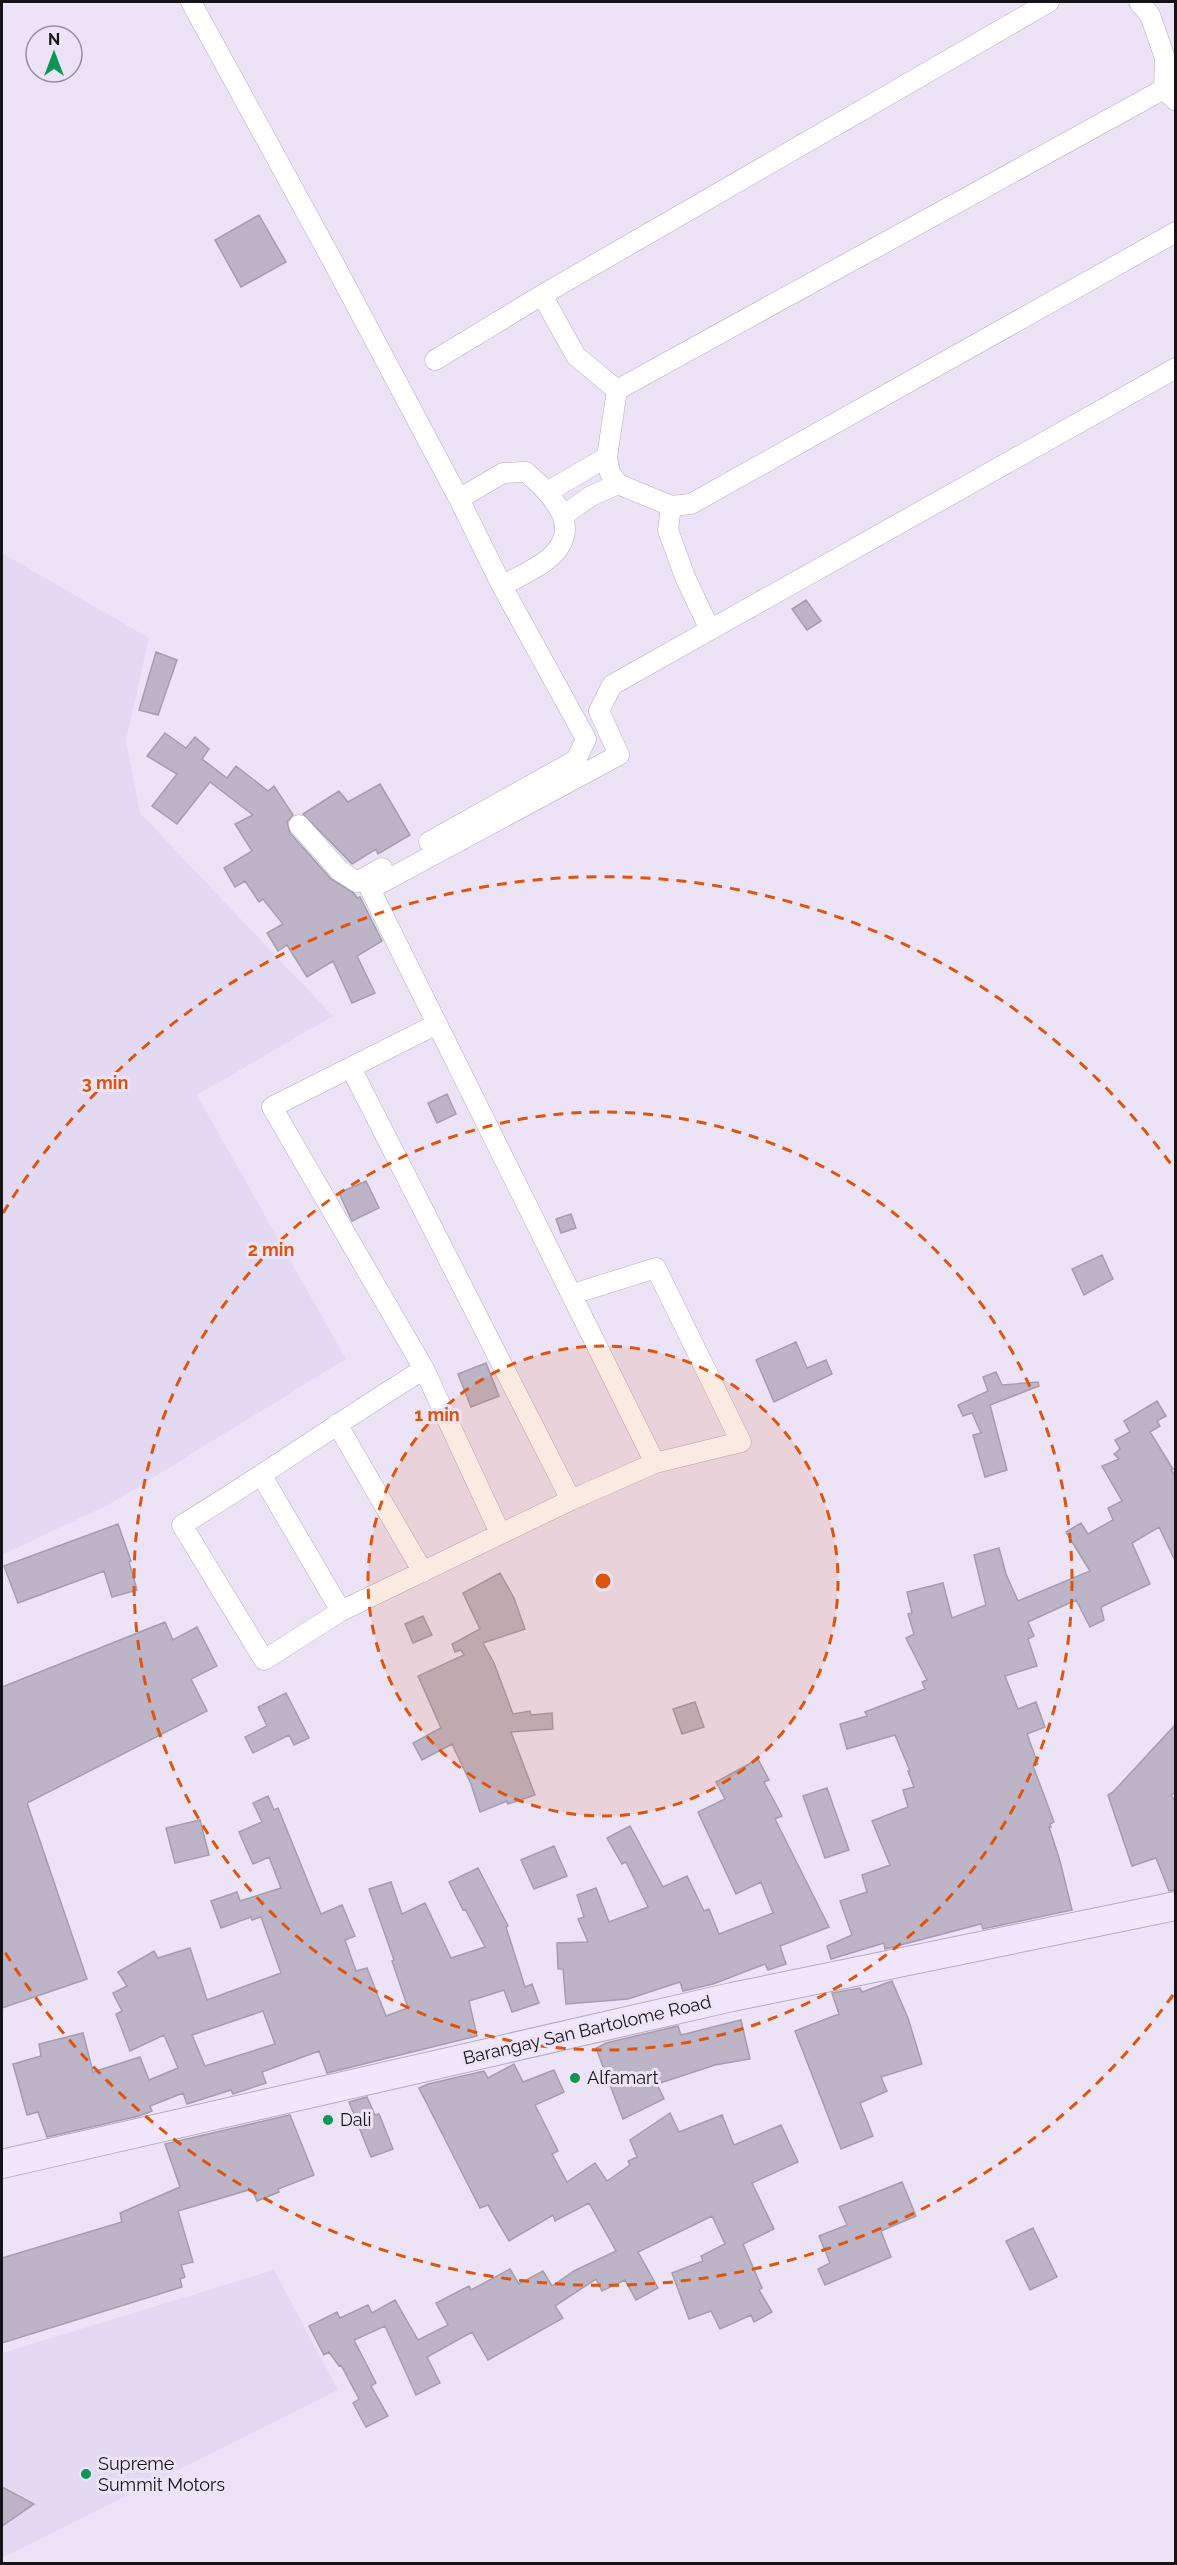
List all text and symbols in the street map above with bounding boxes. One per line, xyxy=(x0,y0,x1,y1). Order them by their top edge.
north arrow xyxy=(24,24,84,84)
text: N xyxy=(48,30,60,49)
text: 3 min xyxy=(82,1072,128,1093)
text: 2 min xyxy=(248,1239,294,1260)
text: 1 min xyxy=(414,1404,460,1425)
centre of rings xyxy=(593,1571,613,1591)
street label: Barangay San Bartolome Road xyxy=(461,1991,713,2068)
place label: Alfamart xyxy=(587,2067,658,2088)
marker: Alfamart xyxy=(568,2071,582,2085)
place label: Dali xyxy=(340,2109,371,2130)
marker: Dali xyxy=(321,2113,335,2127)
place label: Supreme Summit Motors xyxy=(98,2453,225,2495)
marker: Supreme Summit Motors xyxy=(79,2467,93,2481)

